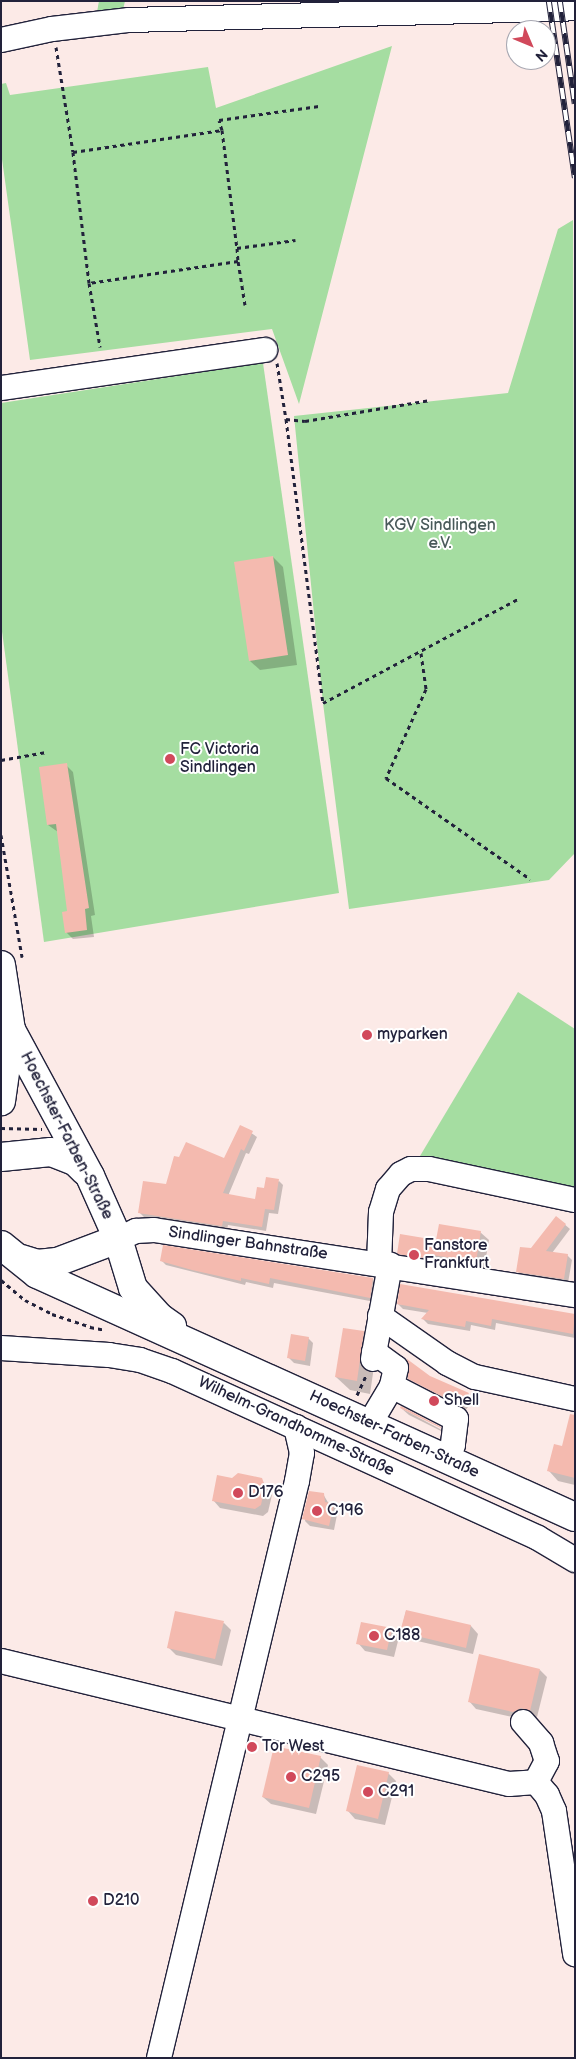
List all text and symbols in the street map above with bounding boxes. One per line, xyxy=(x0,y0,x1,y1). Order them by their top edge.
north arrow xyxy=(506,20,556,70)
text: N xyxy=(532,46,551,65)
park label: KGV Sindlingen e.V. xyxy=(384,516,496,554)
place label: FC Victoria Sindlingen xyxy=(180,740,259,778)
marker: FC Victoria Sindlingen xyxy=(164,753,176,765)
place label: myparken xyxy=(377,1025,448,1045)
marker: myparken xyxy=(361,1029,373,1041)
street label: Hoechster-Farben-Straße xyxy=(15,1049,117,1223)
street label: Sindlinger Bahnstraße xyxy=(167,1223,329,1265)
place label: Fanstore Frankfurt xyxy=(424,1236,489,1274)
marker: Fanstore Frankfurt xyxy=(408,1249,420,1261)
street label: Wilhelm-Grandhomme-Straße xyxy=(195,1373,397,1481)
street label: Hoechster-Farben-Straße xyxy=(306,1387,482,1483)
place label: Shell xyxy=(444,1391,479,1411)
marker: Shell xyxy=(428,1395,440,1407)
place label: D176 xyxy=(248,1483,283,1503)
marker: D176 xyxy=(232,1487,244,1499)
place label: C196 xyxy=(327,1501,364,1521)
marker: C196 xyxy=(311,1505,323,1517)
place label: C188 xyxy=(384,1626,420,1646)
marker: C188 xyxy=(368,1630,380,1642)
place label: Tor West xyxy=(262,1737,325,1757)
marker: Tor West xyxy=(246,1741,258,1753)
place label: C295 xyxy=(301,1767,340,1787)
marker: C295 xyxy=(285,1771,297,1783)
place label: C291 xyxy=(378,1782,414,1802)
marker: C291 xyxy=(362,1786,374,1798)
place label: D210 xyxy=(103,1891,139,1911)
marker: D210 xyxy=(87,1895,99,1907)

